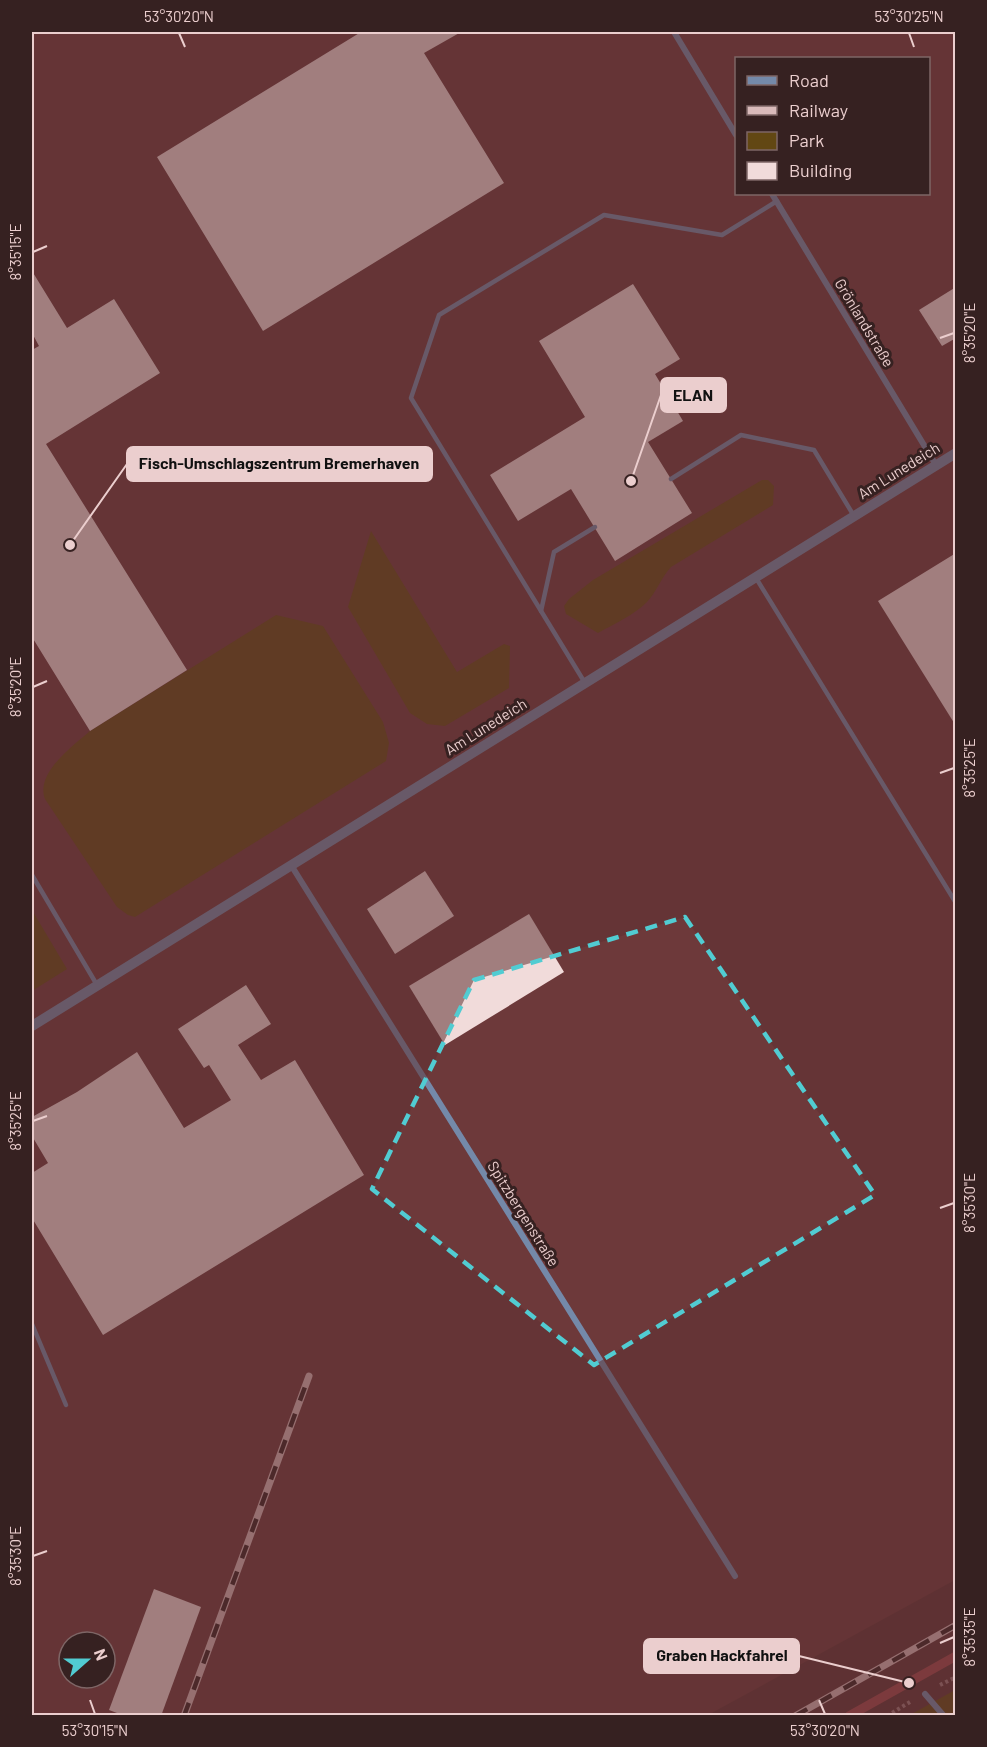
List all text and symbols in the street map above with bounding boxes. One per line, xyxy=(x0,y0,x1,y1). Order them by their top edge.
text: 53°30'20"N xyxy=(144,7,214,25)
text: 53°30'25"N xyxy=(874,7,944,25)
legend xyxy=(735,57,930,195)
text: Road xyxy=(789,69,829,91)
text: Railway xyxy=(789,99,848,121)
text: Park xyxy=(789,129,824,151)
text: Building xyxy=(789,159,852,181)
text: 8°35'15"E xyxy=(6,224,24,280)
street label: Grönlandstraße xyxy=(831,275,898,370)
text: 8°35'20"E xyxy=(960,303,978,363)
callout: ELAN xyxy=(661,378,726,412)
text: ELAN xyxy=(673,385,713,404)
street label: Am Lunedeich xyxy=(854,438,943,502)
callout: Fisch-Umschlagszentrum Bremerhaven xyxy=(127,447,432,481)
text: Fisch-Umschlagszentrum Bremerhaven xyxy=(139,453,419,472)
text: 8°35'20"E xyxy=(6,657,24,717)
street label: Am Lunedeich xyxy=(441,694,530,758)
text: 8°35'25"E xyxy=(960,738,978,798)
text: 8°35'25"E xyxy=(6,1091,24,1151)
street label: Spitzbergenstraße xyxy=(484,1158,563,1269)
text: 8°35'30"E xyxy=(960,1173,978,1233)
text: 8°35'30"E xyxy=(6,1526,24,1586)
text: 8°35'35"E xyxy=(960,1607,978,1667)
north arrow xyxy=(57,1630,117,1690)
callout: Graben Hackfahrel xyxy=(644,1639,799,1673)
text: Graben Hackfahrel xyxy=(656,1645,788,1664)
text: N xyxy=(91,1646,112,1663)
text: 53°30'15"N xyxy=(62,1721,128,1739)
text: 53°30'20"N xyxy=(790,1721,860,1739)

